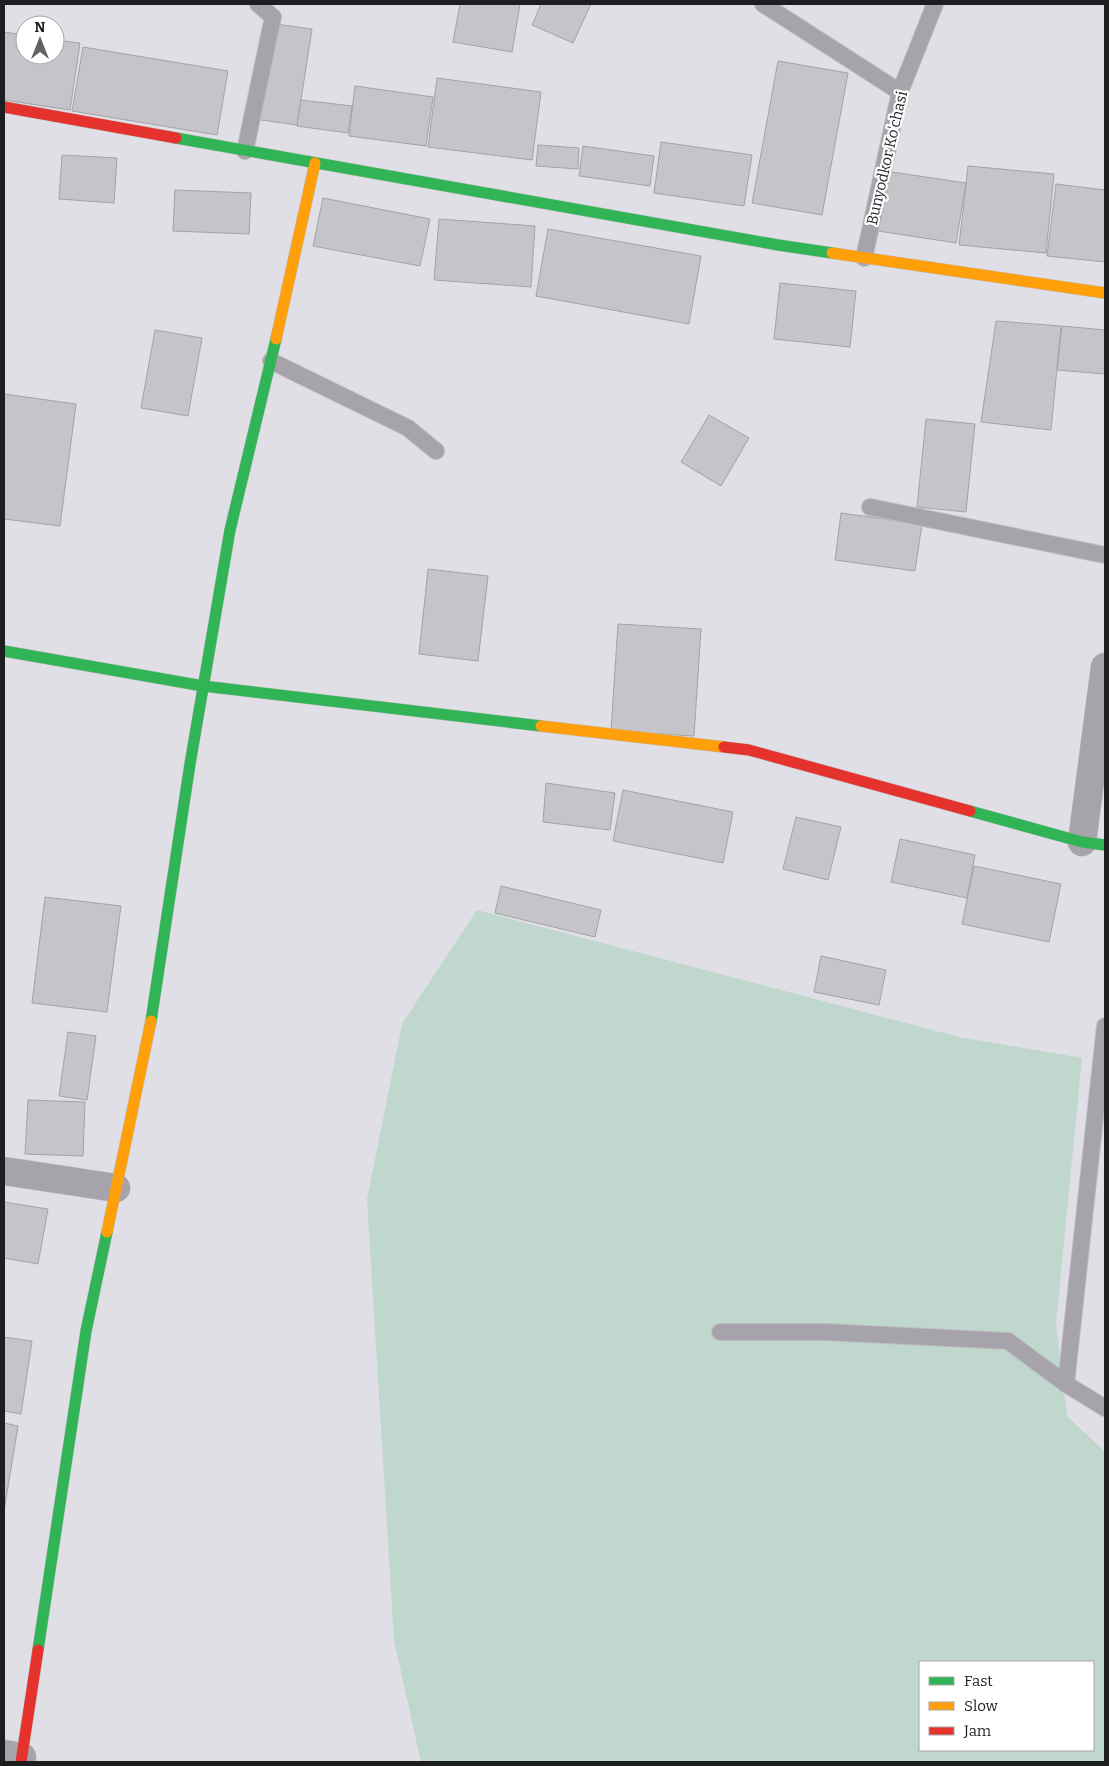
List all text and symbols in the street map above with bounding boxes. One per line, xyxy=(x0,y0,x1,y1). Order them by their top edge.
north arrow xyxy=(15,15,65,65)
text: N xyxy=(35,19,46,36)
street label: Bunyodkor Ko'chasi xyxy=(863,89,911,227)
legend xyxy=(919,1661,1094,1751)
text: Fast xyxy=(964,1672,993,1690)
text: Slow xyxy=(964,1697,999,1715)
text: Jam xyxy=(963,1722,992,1740)

